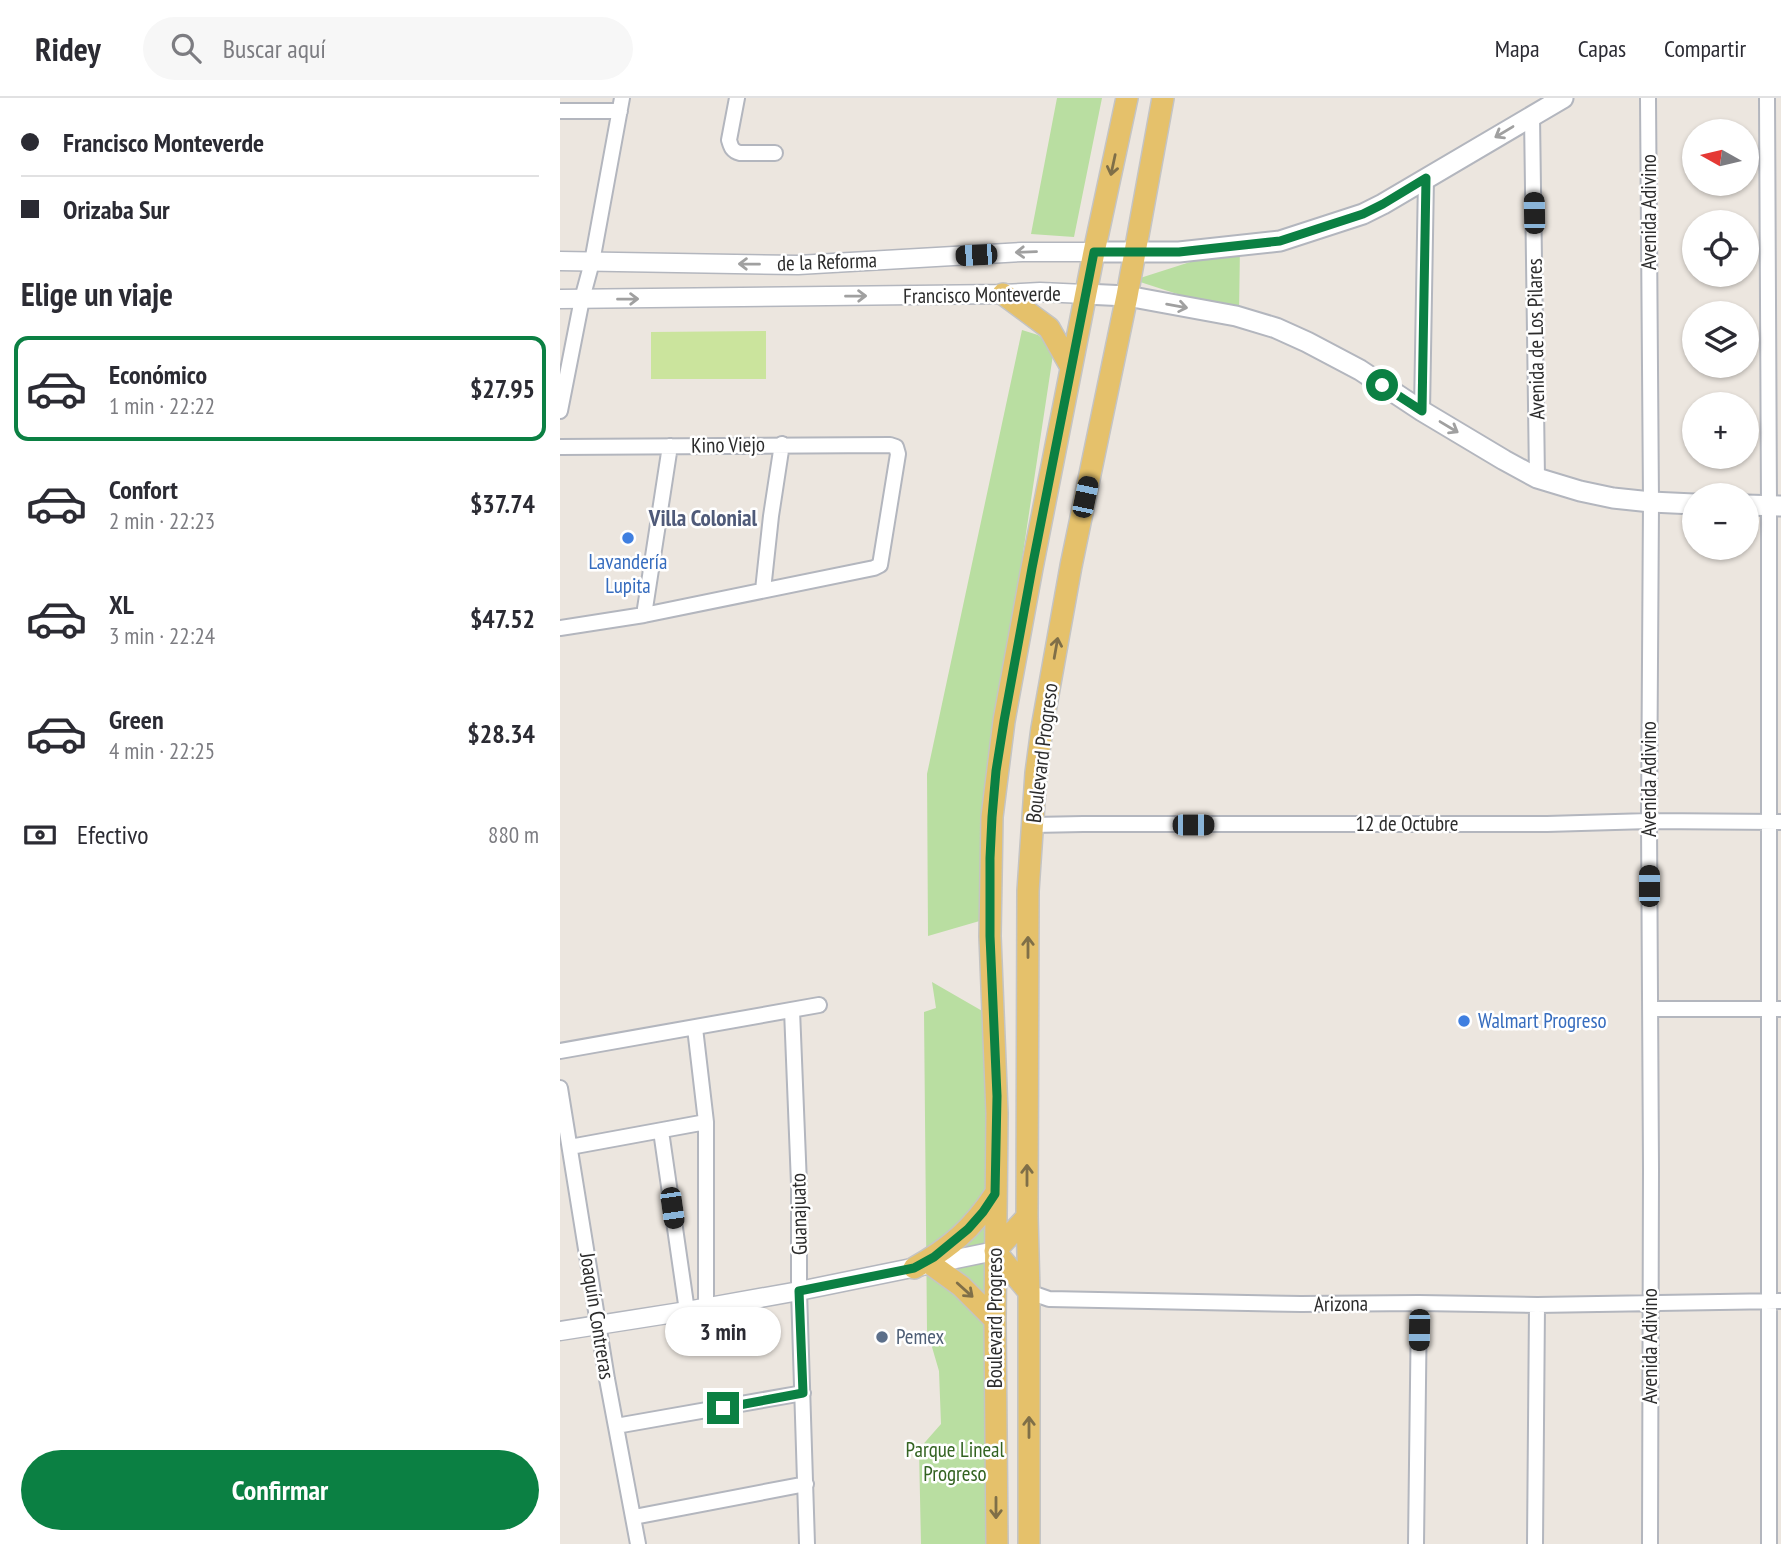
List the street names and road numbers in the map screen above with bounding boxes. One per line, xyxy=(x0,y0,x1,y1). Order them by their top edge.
street label: Avenida Adivino xyxy=(1635,154,1662,270)
street label: de la Reforma xyxy=(777,246,877,277)
street label: Avenida de Los Pilares xyxy=(1521,258,1550,420)
street label: Francisco Monteverde xyxy=(903,280,1061,309)
street label: Kino Viejo xyxy=(691,430,765,459)
street label: Boulevard Progreso xyxy=(1020,682,1063,824)
street label: Avenida Adivino xyxy=(1635,721,1662,837)
street label: 12 de Octubre xyxy=(1355,810,1459,837)
street label: Guanajuato xyxy=(784,1173,813,1255)
street label: Boulevard Progreso xyxy=(981,1248,1008,1388)
street label: Joaquín Contreras xyxy=(574,1250,621,1381)
street label: Avenida Adivino xyxy=(1636,1288,1663,1404)
street label: Arizona xyxy=(1314,1290,1368,1317)

